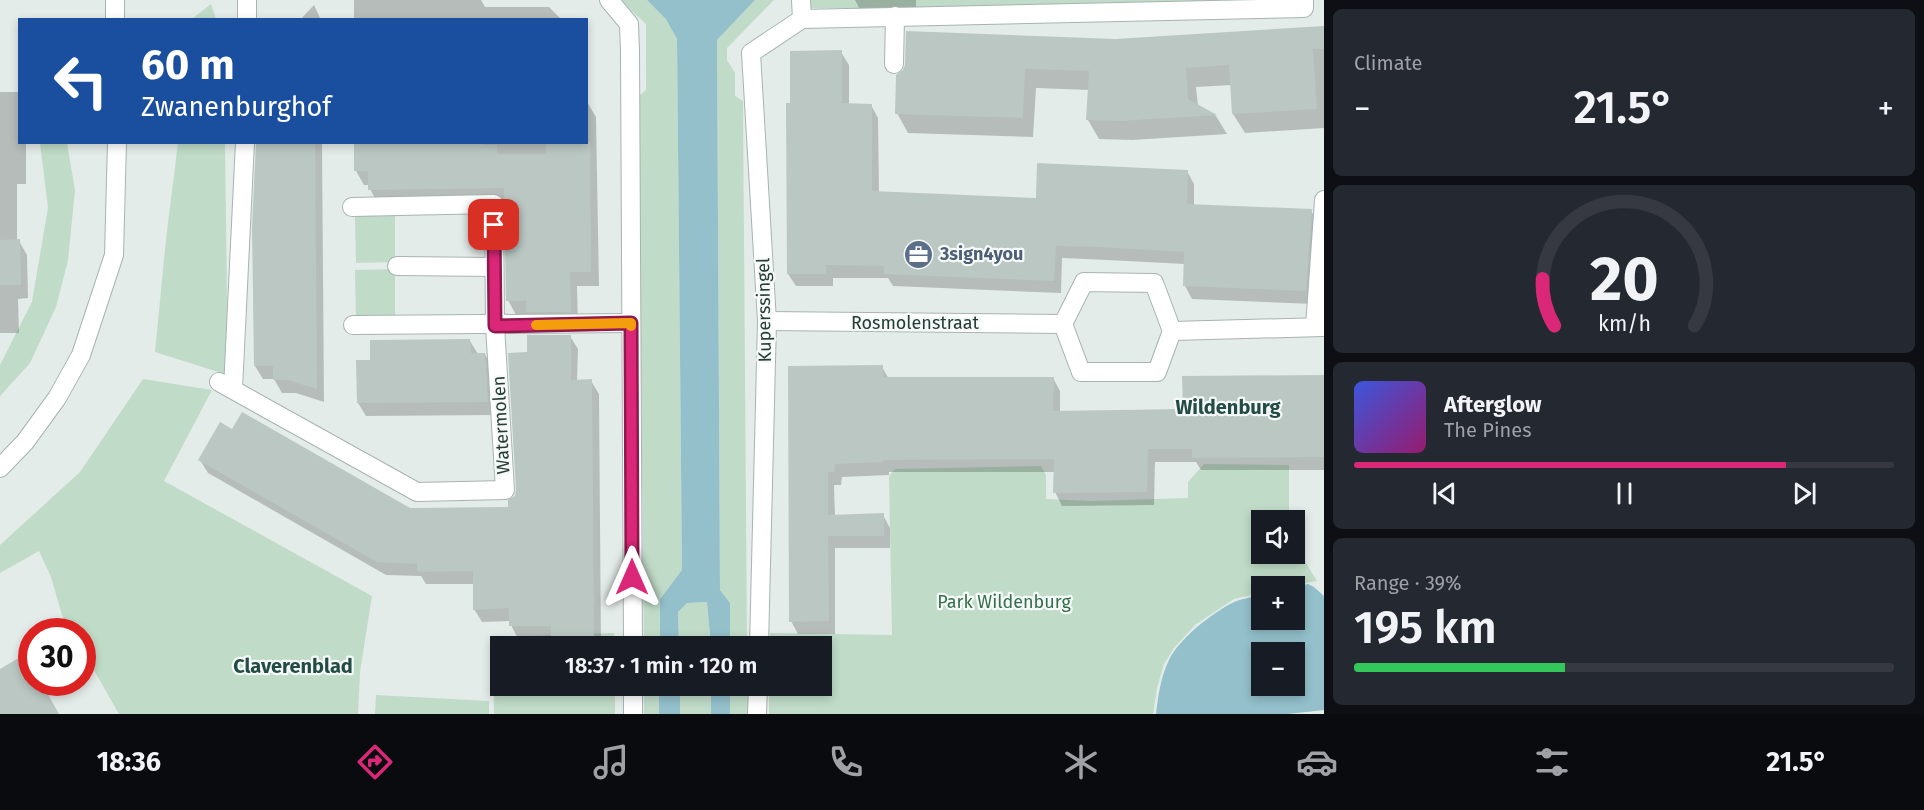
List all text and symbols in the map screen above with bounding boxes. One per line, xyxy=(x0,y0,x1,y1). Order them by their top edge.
text: 60 m xyxy=(141,40,235,90)
icon: left xyxy=(42,42,120,120)
text: Climate xyxy=(1354,51,1422,75)
text: 21.5° xyxy=(1574,81,1674,135)
text: − xyxy=(1354,89,1371,129)
text: + xyxy=(1878,89,1894,129)
text: Zwanenburghof xyxy=(141,91,331,123)
pin xyxy=(468,199,519,250)
icon: arrive xyxy=(477,208,510,241)
office icon: 3sign4you xyxy=(903,238,935,270)
text: 20 xyxy=(1590,242,1658,317)
place label: 3sign4you xyxy=(939,243,1023,265)
street label: Kuperssingel xyxy=(752,258,776,362)
text: km/h xyxy=(1597,311,1651,337)
street label: Rosmolenstraat xyxy=(851,312,980,334)
street label: Watermolen xyxy=(487,375,515,475)
text: Afterglow xyxy=(1444,391,1541,418)
district label: Wildenburg xyxy=(1175,395,1282,419)
text: The Pines xyxy=(1444,418,1531,442)
icon: previous xyxy=(1428,477,1461,510)
icon: pause xyxy=(1608,477,1641,510)
icon: next xyxy=(1788,477,1821,510)
map controls xyxy=(1251,510,1305,696)
button: sound xyxy=(1251,510,1305,564)
position arrow xyxy=(600,545,664,609)
text: Range · 39% xyxy=(1354,571,1462,595)
button: + xyxy=(1251,576,1305,630)
park label: Park Wildenburg xyxy=(937,591,1071,613)
text: 195 km xyxy=(1354,601,1497,655)
speed limit sign: 30 xyxy=(18,618,96,696)
button: − xyxy=(1251,642,1305,696)
text: 18:37 · 1 min · 120 m xyxy=(565,652,757,679)
district label: Claverenblad xyxy=(233,654,353,678)
icon: directions xyxy=(354,741,396,783)
icon: music xyxy=(590,741,632,783)
icon: phone xyxy=(825,741,867,783)
icon: climate xyxy=(1060,741,1102,783)
icon: car xyxy=(1296,741,1338,783)
icon: filters xyxy=(1531,741,1573,783)
text: 18:36 xyxy=(97,746,161,778)
text: 21.5° xyxy=(1766,746,1827,778)

